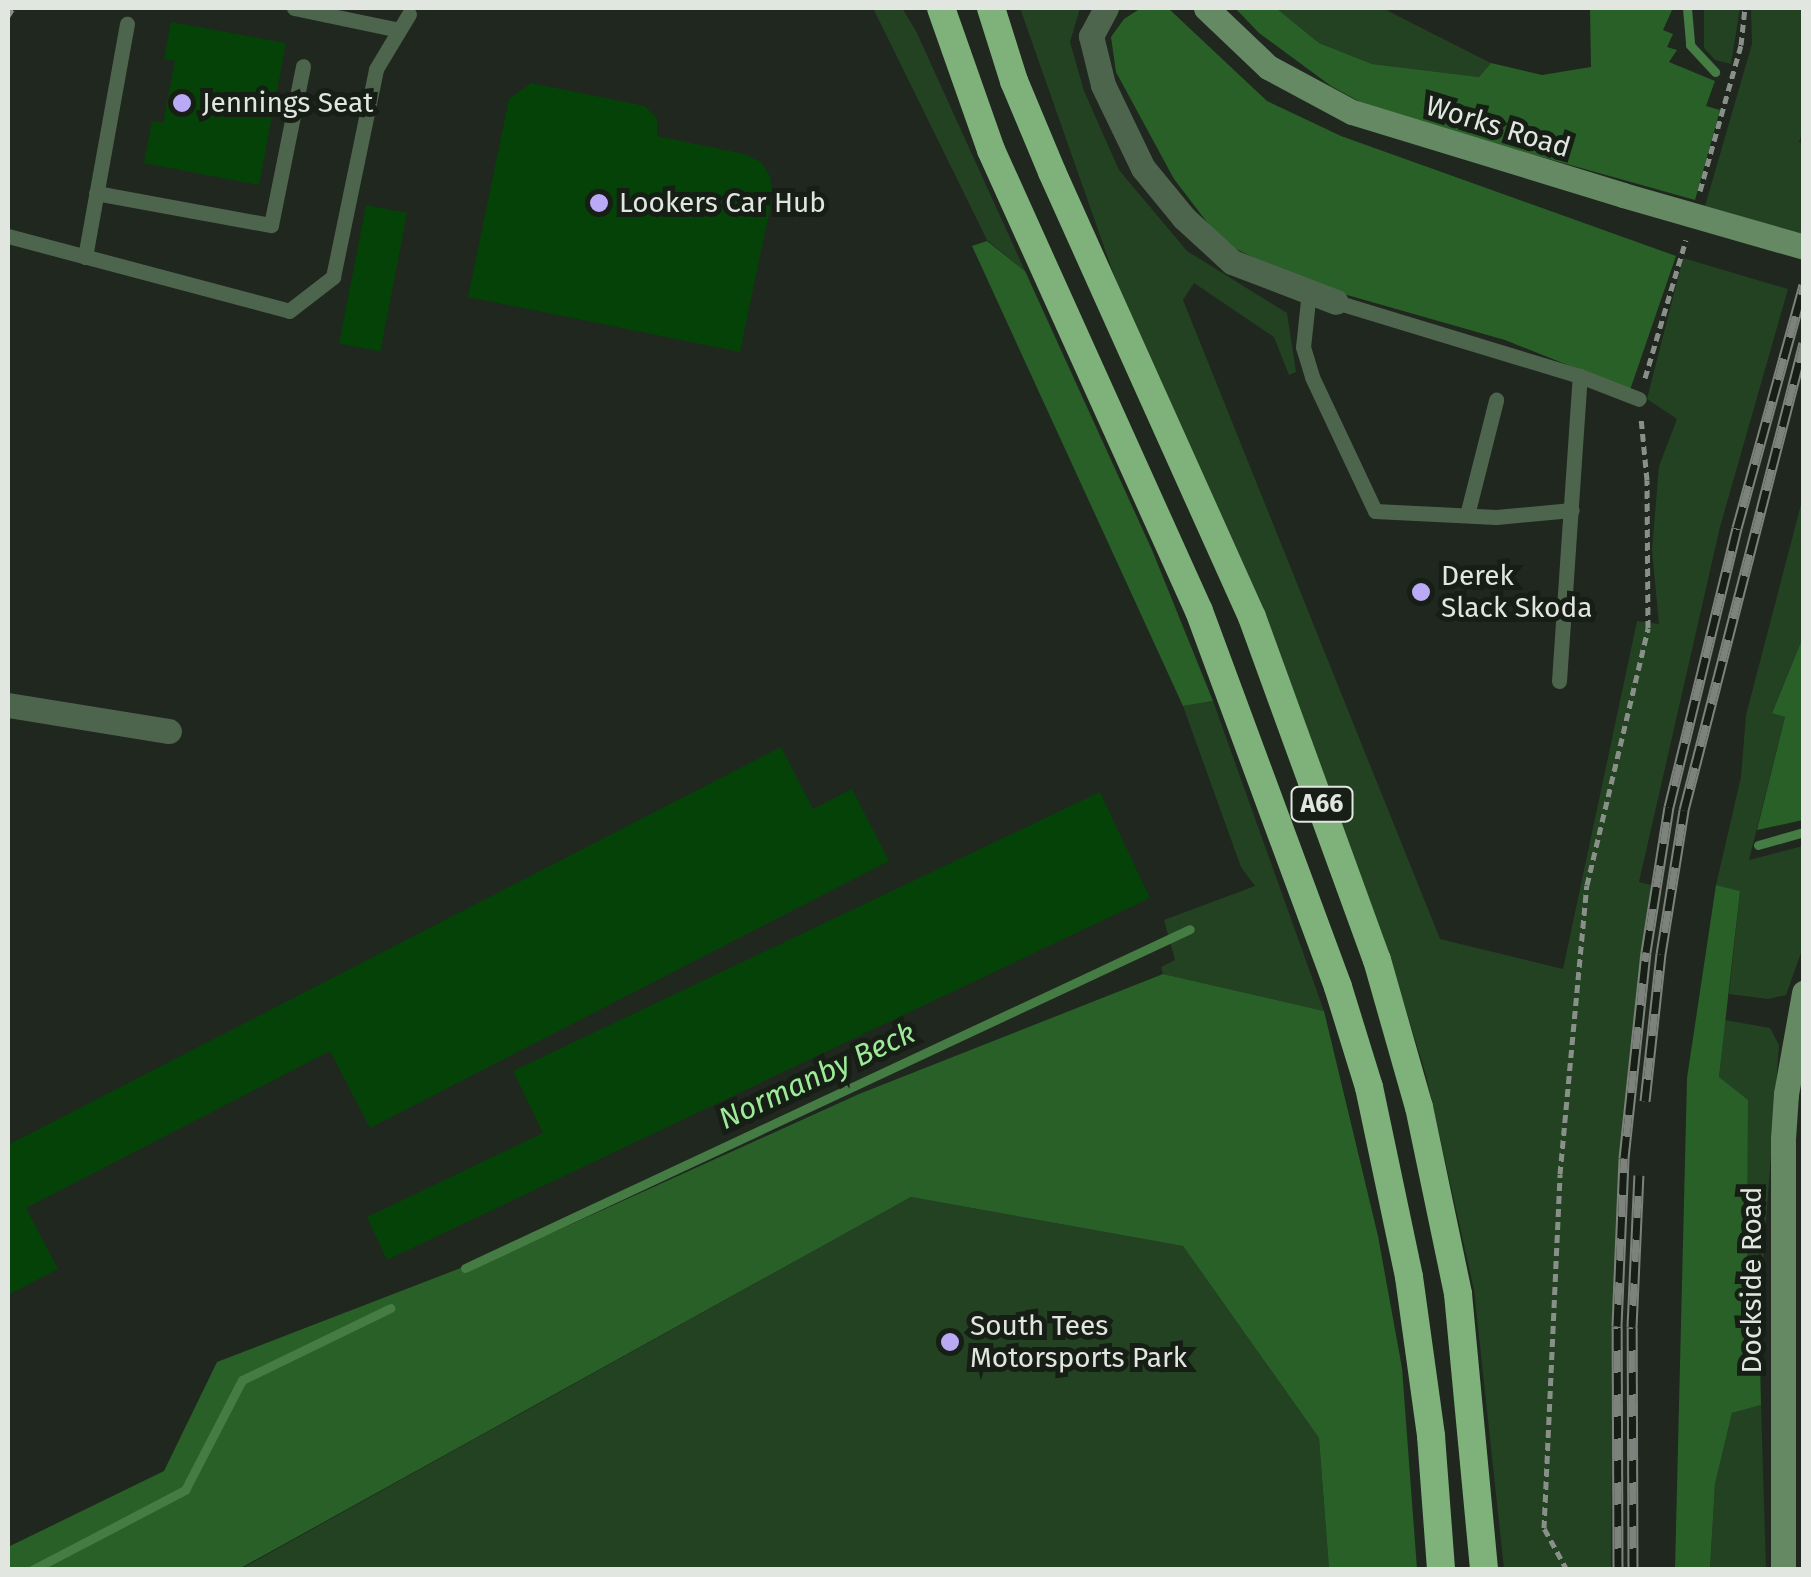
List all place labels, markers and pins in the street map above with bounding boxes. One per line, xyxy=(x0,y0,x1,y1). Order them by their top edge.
place label: Jennings Seat xyxy=(202,86,373,120)
marker: Jennings Seat xyxy=(171,92,193,114)
place label: Lookers Car Hub xyxy=(619,186,826,220)
marker: Lookers Car Hub xyxy=(588,192,610,214)
place label: Derek Slack Skoda xyxy=(1441,559,1592,625)
marker: Derek Slack Skoda xyxy=(1410,581,1432,603)
place label: South Tees Motorsports Park xyxy=(970,1309,1187,1375)
marker: South Tees Motorsports Park xyxy=(939,1331,961,1353)

